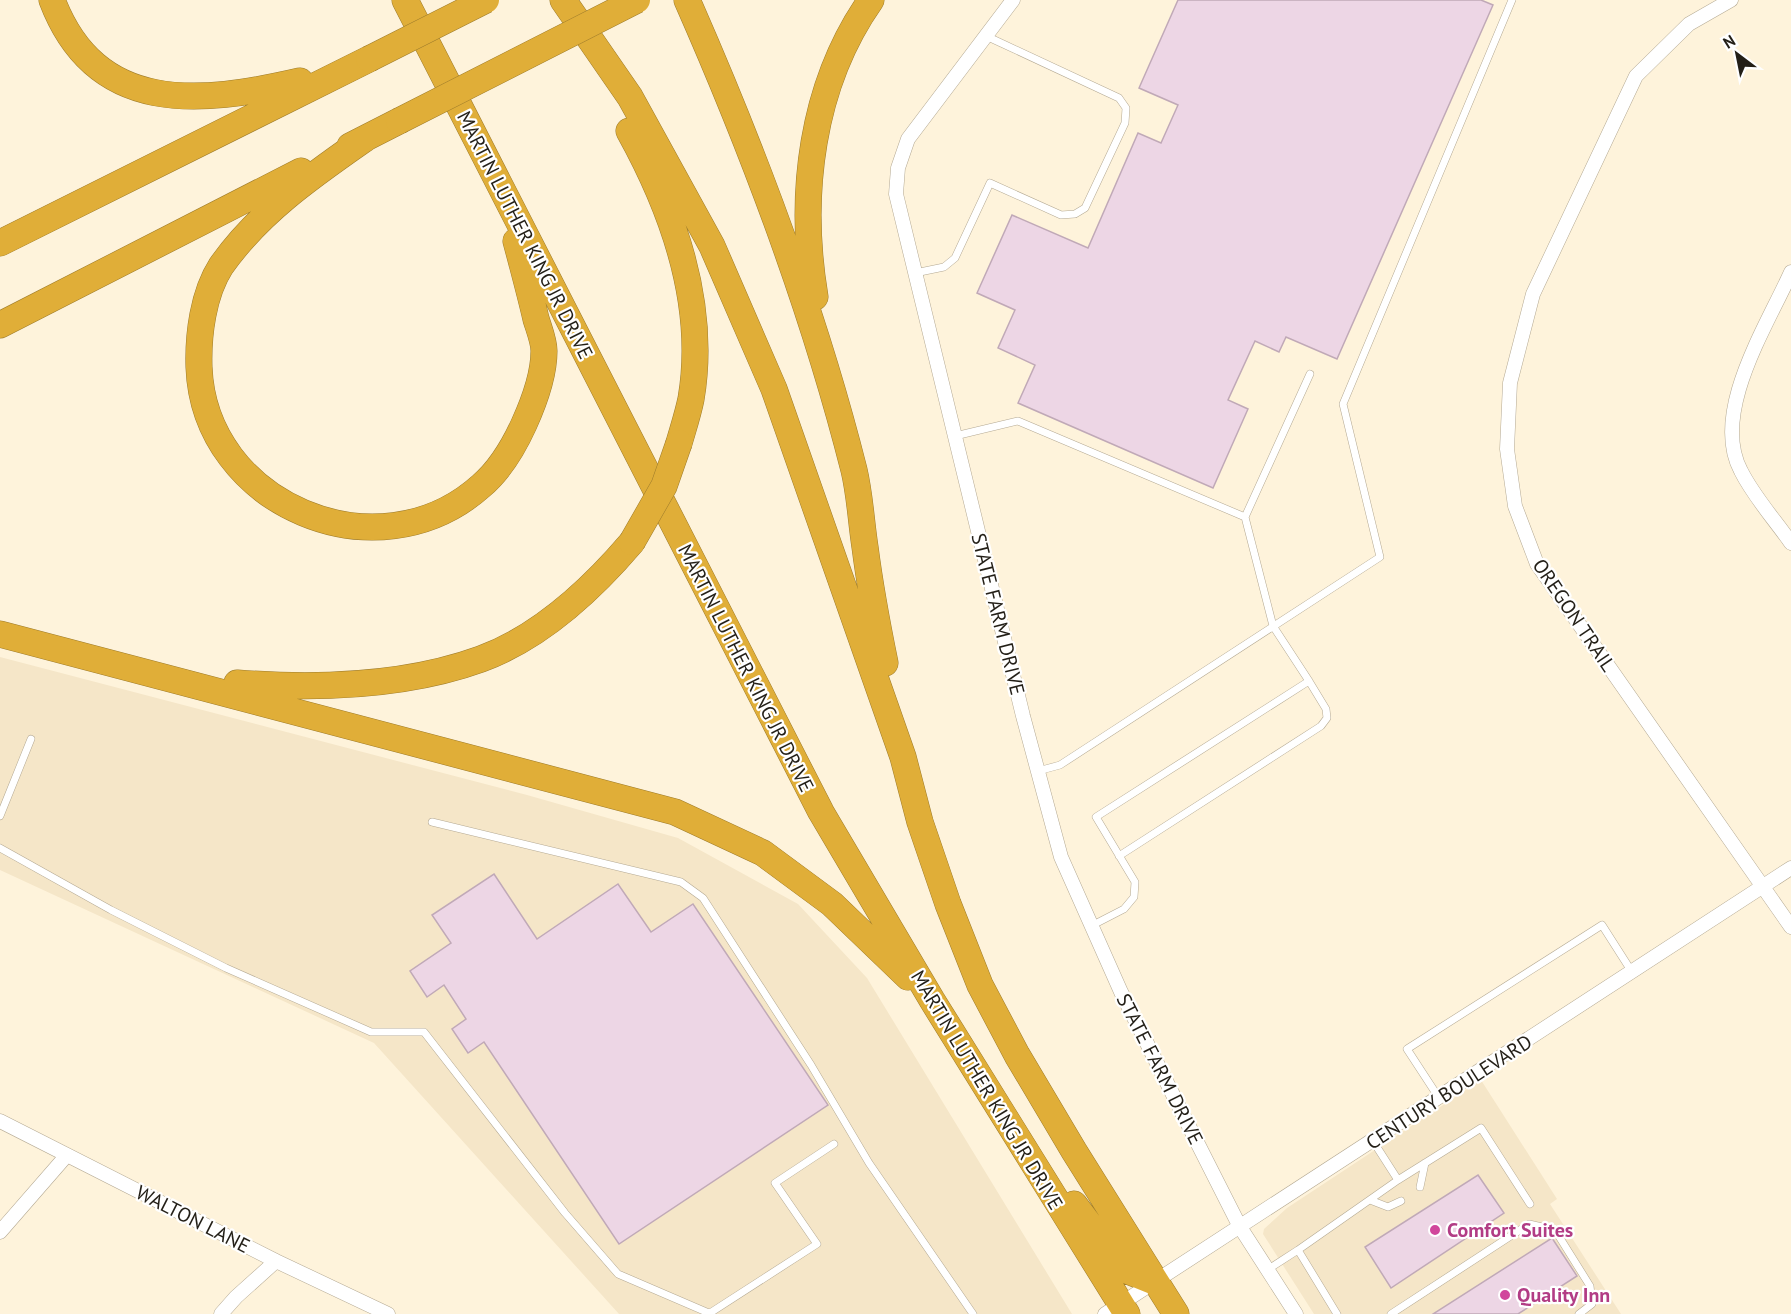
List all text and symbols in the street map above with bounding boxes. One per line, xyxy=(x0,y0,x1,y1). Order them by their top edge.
north arrow xyxy=(1707,24,1767,84)
text: N xyxy=(1719,30,1739,53)
street label: MARTIN LUTHER KING JR DRIVE xyxy=(451,107,599,363)
street label: STATE FARM DRIVE xyxy=(965,530,1031,698)
street label: MARTIN LUTHER KING JR DRIVE xyxy=(672,540,820,796)
street label: OREGON TRAIL xyxy=(1527,554,1621,676)
street label: MARTIN LUTHER KING JR DRIVE xyxy=(905,966,1069,1214)
street label: STATE FARM DRIVE xyxy=(1111,989,1209,1149)
street label: CENTURY BOULEVARD xyxy=(1361,1029,1537,1155)
street label: WALTON LANE xyxy=(132,1179,254,1259)
place label: Comfort Suites xyxy=(1447,1217,1573,1243)
marker: Comfort Suites xyxy=(1428,1223,1442,1237)
place label: Quality Inn xyxy=(1517,1282,1610,1308)
marker: Quality Inn xyxy=(1498,1288,1512,1302)

